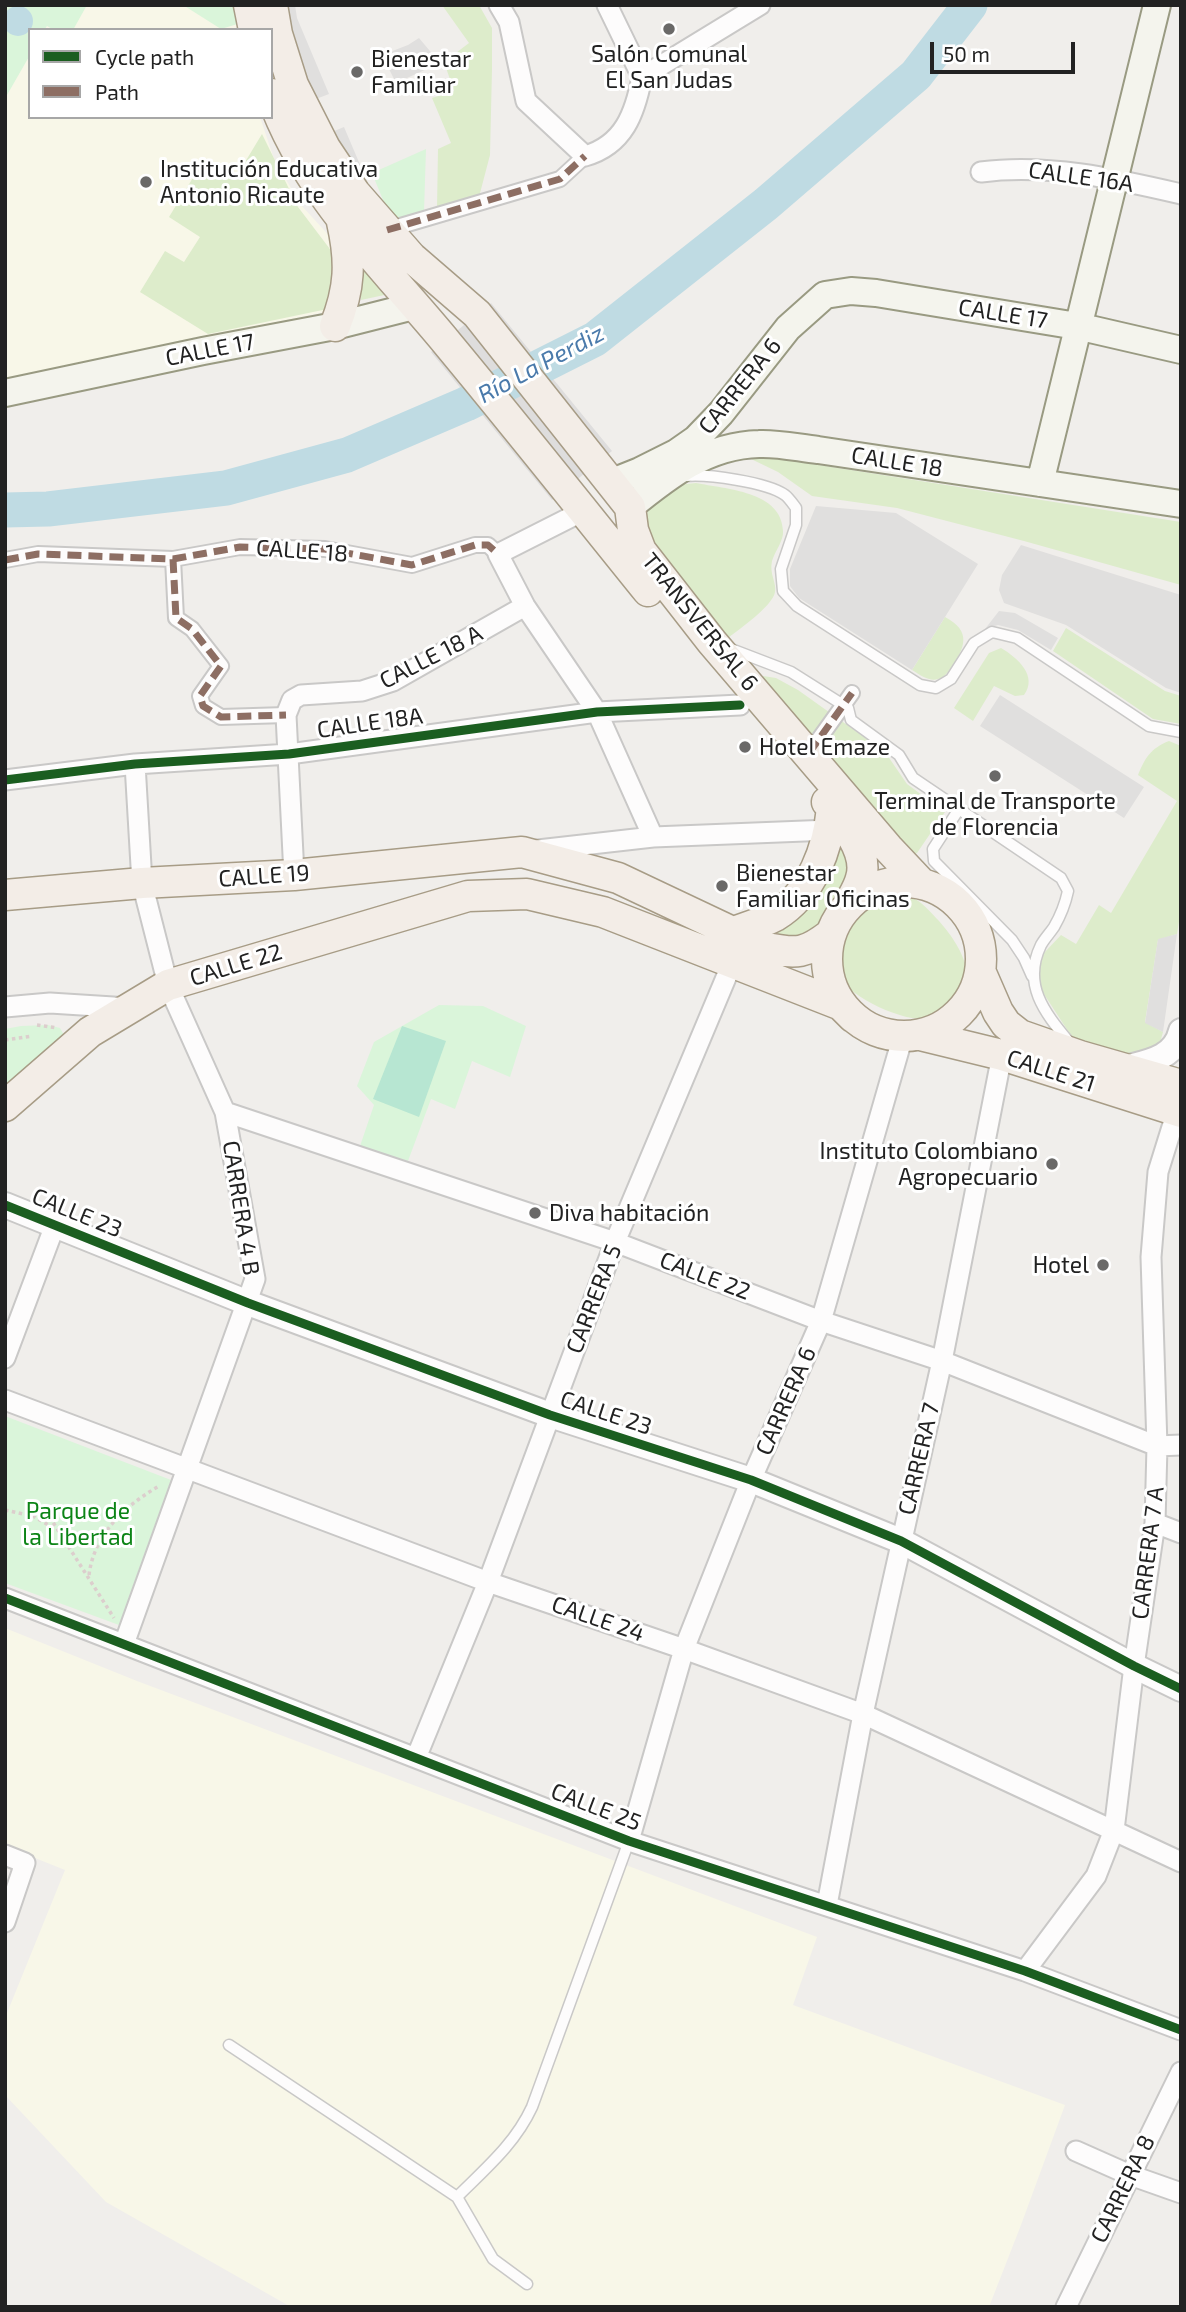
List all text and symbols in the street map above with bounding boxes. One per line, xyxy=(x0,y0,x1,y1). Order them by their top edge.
marker: Salón Comunal El San Judas xyxy=(661,21,677,37)
legend xyxy=(28,28,273,119)
scale bar xyxy=(934,28,1079,72)
place label: Salón Comunal El San Judas xyxy=(591,40,747,94)
text: 50 m xyxy=(943,41,990,66)
text: Cycle path xyxy=(95,44,194,69)
place label: Bienestar Familiar xyxy=(371,45,471,99)
marker: Bienestar Familiar xyxy=(349,64,365,80)
text: Path xyxy=(95,79,139,104)
place label: Institución Educativa Antonio Ricaute xyxy=(160,155,378,209)
street label: CALLE 16A xyxy=(1027,156,1135,198)
marker: Institución Educativa Antonio Ricaute xyxy=(138,174,154,190)
street label: CALLE 17 xyxy=(956,293,1050,335)
water label: Río La Perdiz xyxy=(473,319,609,409)
street label: CALLE 17 xyxy=(163,328,257,372)
street label: CARRERA 6 xyxy=(693,332,787,440)
street label: CALLE 18 xyxy=(849,441,945,483)
street label: CALLE 18 xyxy=(255,534,349,568)
street label: TRANSVERSAL 6 xyxy=(636,547,764,697)
street label: CALLE 18 A xyxy=(375,619,487,695)
street label: CALLE 18A xyxy=(315,702,425,744)
place label: Hotel Emaze xyxy=(759,733,890,761)
marker: Hotel Emaze xyxy=(737,739,753,755)
marker: Terminal de Transporte de Florencia xyxy=(987,768,1003,784)
place label: Terminal de Transporte de Florencia xyxy=(874,787,1116,841)
street label: CALLE 19 xyxy=(217,859,311,893)
place label: Bienestar Familiar Oficinas xyxy=(736,859,910,913)
marker: Bienestar Familiar Oficinas xyxy=(714,878,730,894)
street label: CALLE 22 xyxy=(187,938,285,992)
street label: CALLE 21 xyxy=(1003,1044,1099,1098)
place label: Instituto Colombiano Agropecuario xyxy=(820,1137,1038,1191)
street label: CARRERA 4 B xyxy=(217,1139,265,1277)
marker: Instituto Colombiano Agropecuario xyxy=(1044,1156,1060,1172)
street label: CALLE 23 xyxy=(28,1182,126,1244)
place label: Diva habitación xyxy=(549,1199,709,1227)
marker: Diva habitación xyxy=(527,1205,543,1221)
street label: CARRERA 5 xyxy=(561,1241,627,1357)
street label: CALLE 22 xyxy=(656,1246,754,1306)
place label: Hotel xyxy=(1033,1251,1089,1279)
marker: Hotel xyxy=(1095,1257,1111,1273)
street label: CARRERA 6 xyxy=(750,1343,822,1459)
street label: CALLE 23 xyxy=(557,1385,655,1441)
street label: CARRERA 7 xyxy=(893,1400,945,1518)
street label: CARRERA 7 A xyxy=(1126,1485,1170,1621)
park label: Parque de la Libertad xyxy=(22,1497,134,1551)
street label: CALLE 24 xyxy=(548,1590,648,1648)
street label: CALLE 25 xyxy=(547,1777,645,1837)
street label: CARRERA 8 xyxy=(1085,2131,1161,2247)

